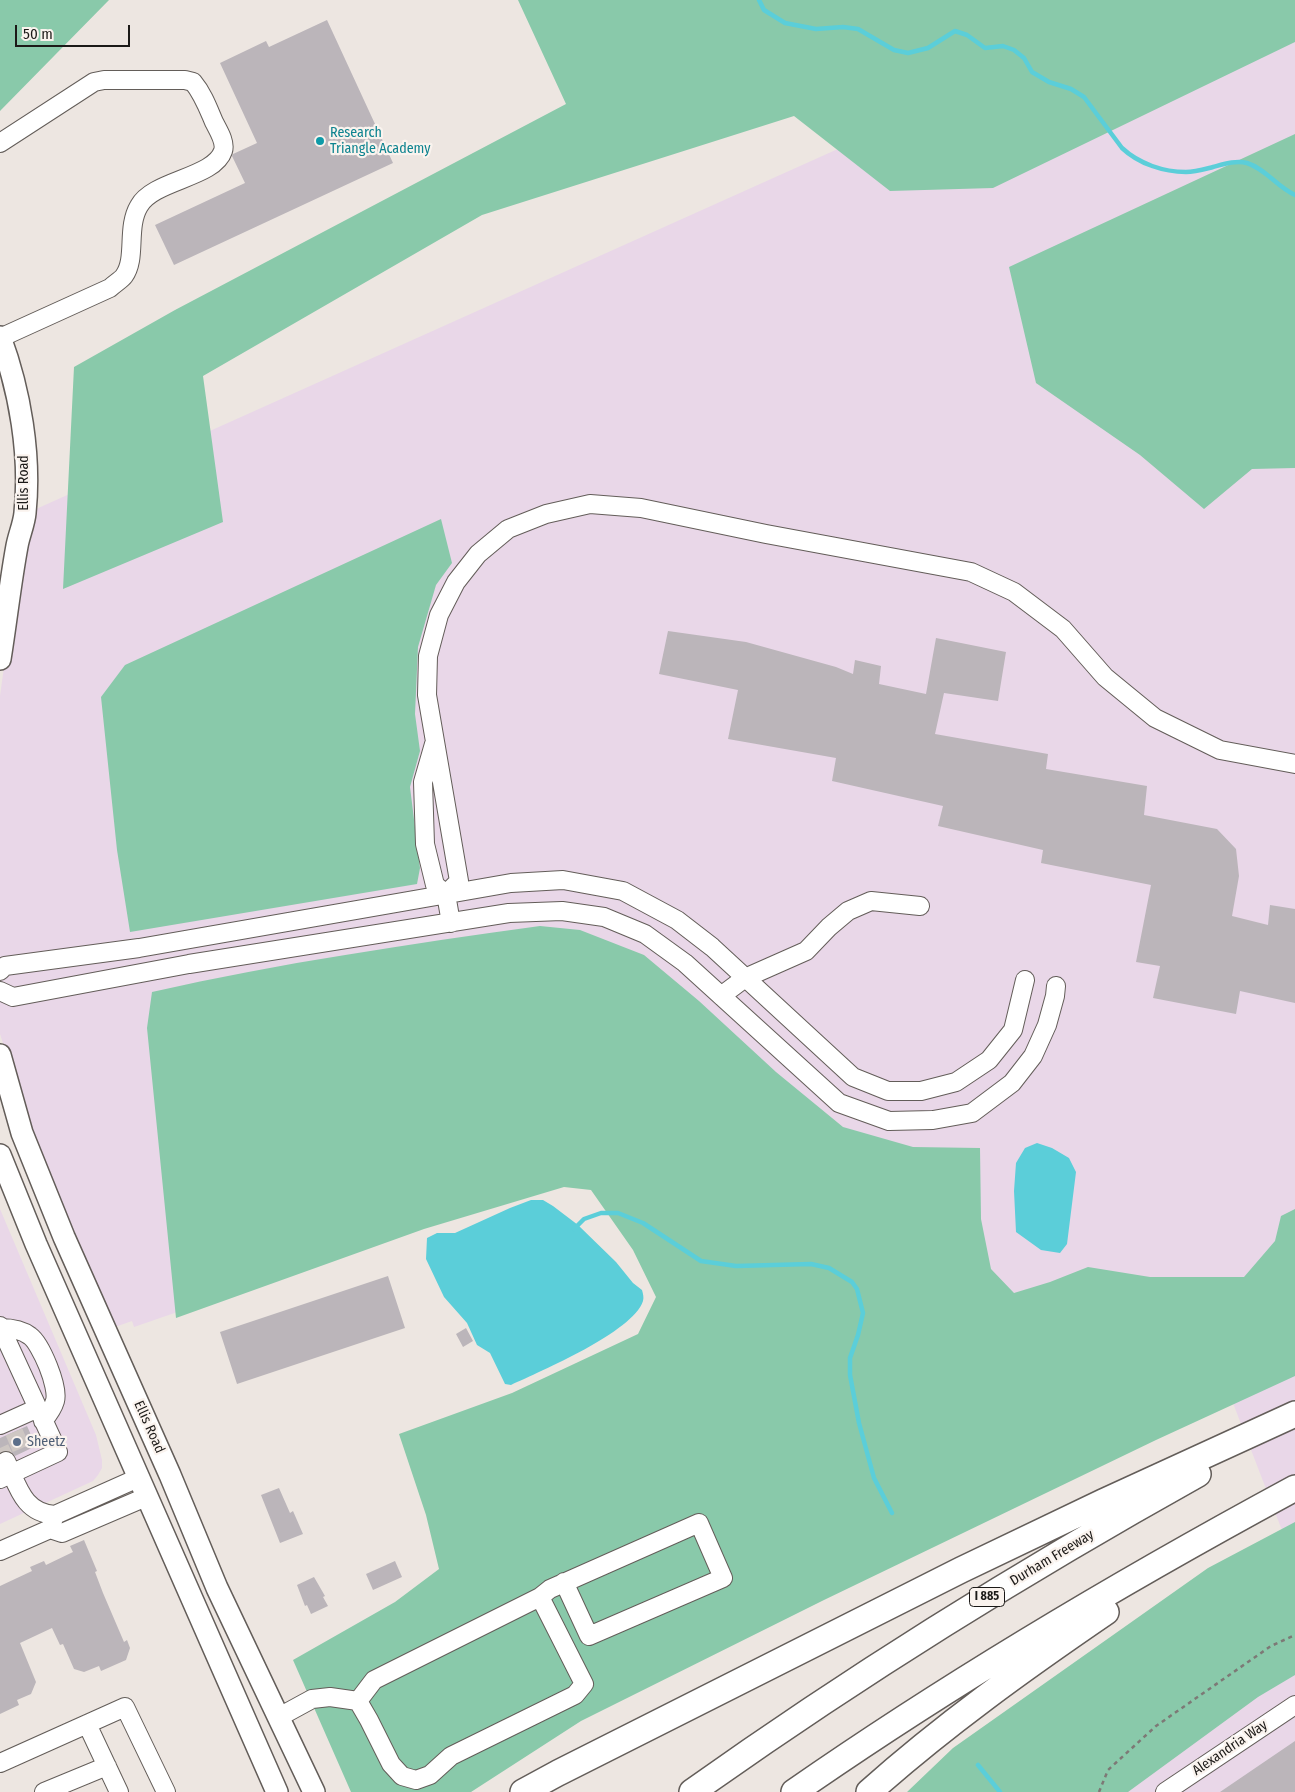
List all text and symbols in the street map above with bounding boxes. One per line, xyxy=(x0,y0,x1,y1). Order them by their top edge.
scale bar xyxy=(18,15,132,47)
text: 50 m xyxy=(23,25,53,43)
place label: Research Triangle Academy xyxy=(330,125,431,158)
marker: Research Triangle Academy xyxy=(314,135,326,147)
street label: Ellis Road xyxy=(16,455,32,511)
street label: Ellis Road xyxy=(130,1398,168,1456)
place label: Sheetz xyxy=(27,1434,65,1450)
marker: Sheetz xyxy=(11,1436,23,1448)
street label: Durham Freeway xyxy=(1007,1526,1097,1590)
road number: I 885 xyxy=(970,1588,1004,1606)
street label: Alexandria Way xyxy=(1189,1717,1271,1779)

